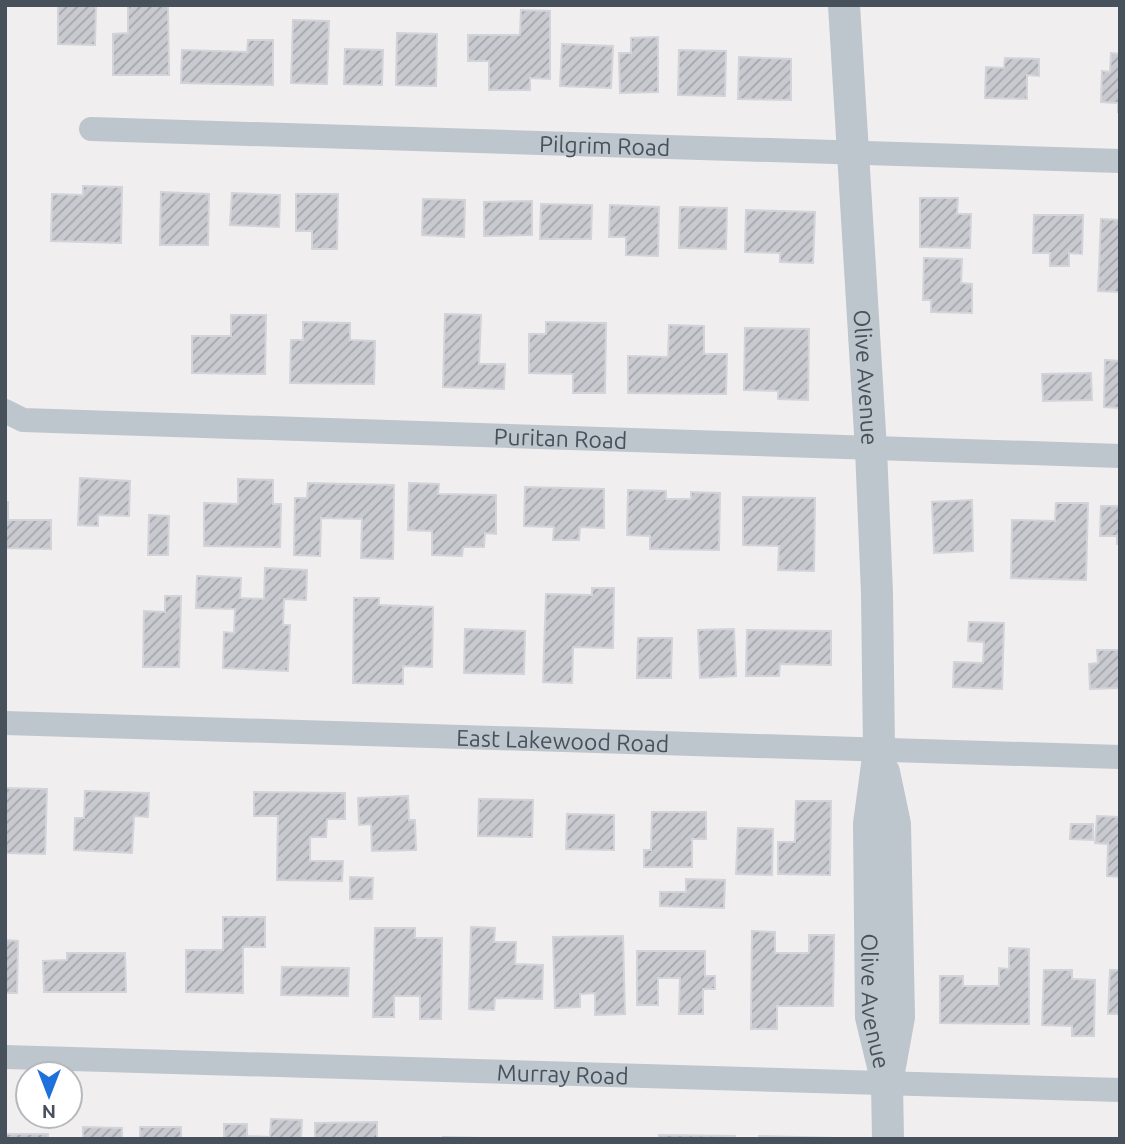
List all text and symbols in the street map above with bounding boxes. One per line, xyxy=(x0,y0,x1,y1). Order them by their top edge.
street label: Pilgrim Road xyxy=(539,130,671,160)
street label: Olive Avenue xyxy=(850,309,883,446)
street label: Puritan Road xyxy=(493,423,628,452)
street label: East Lakewood Road xyxy=(456,724,670,756)
street label: Olive Avenue xyxy=(858,933,896,1071)
street label: Murray Road xyxy=(497,1059,629,1088)
north arrow xyxy=(14,1060,84,1130)
text: N xyxy=(42,1101,56,1123)

